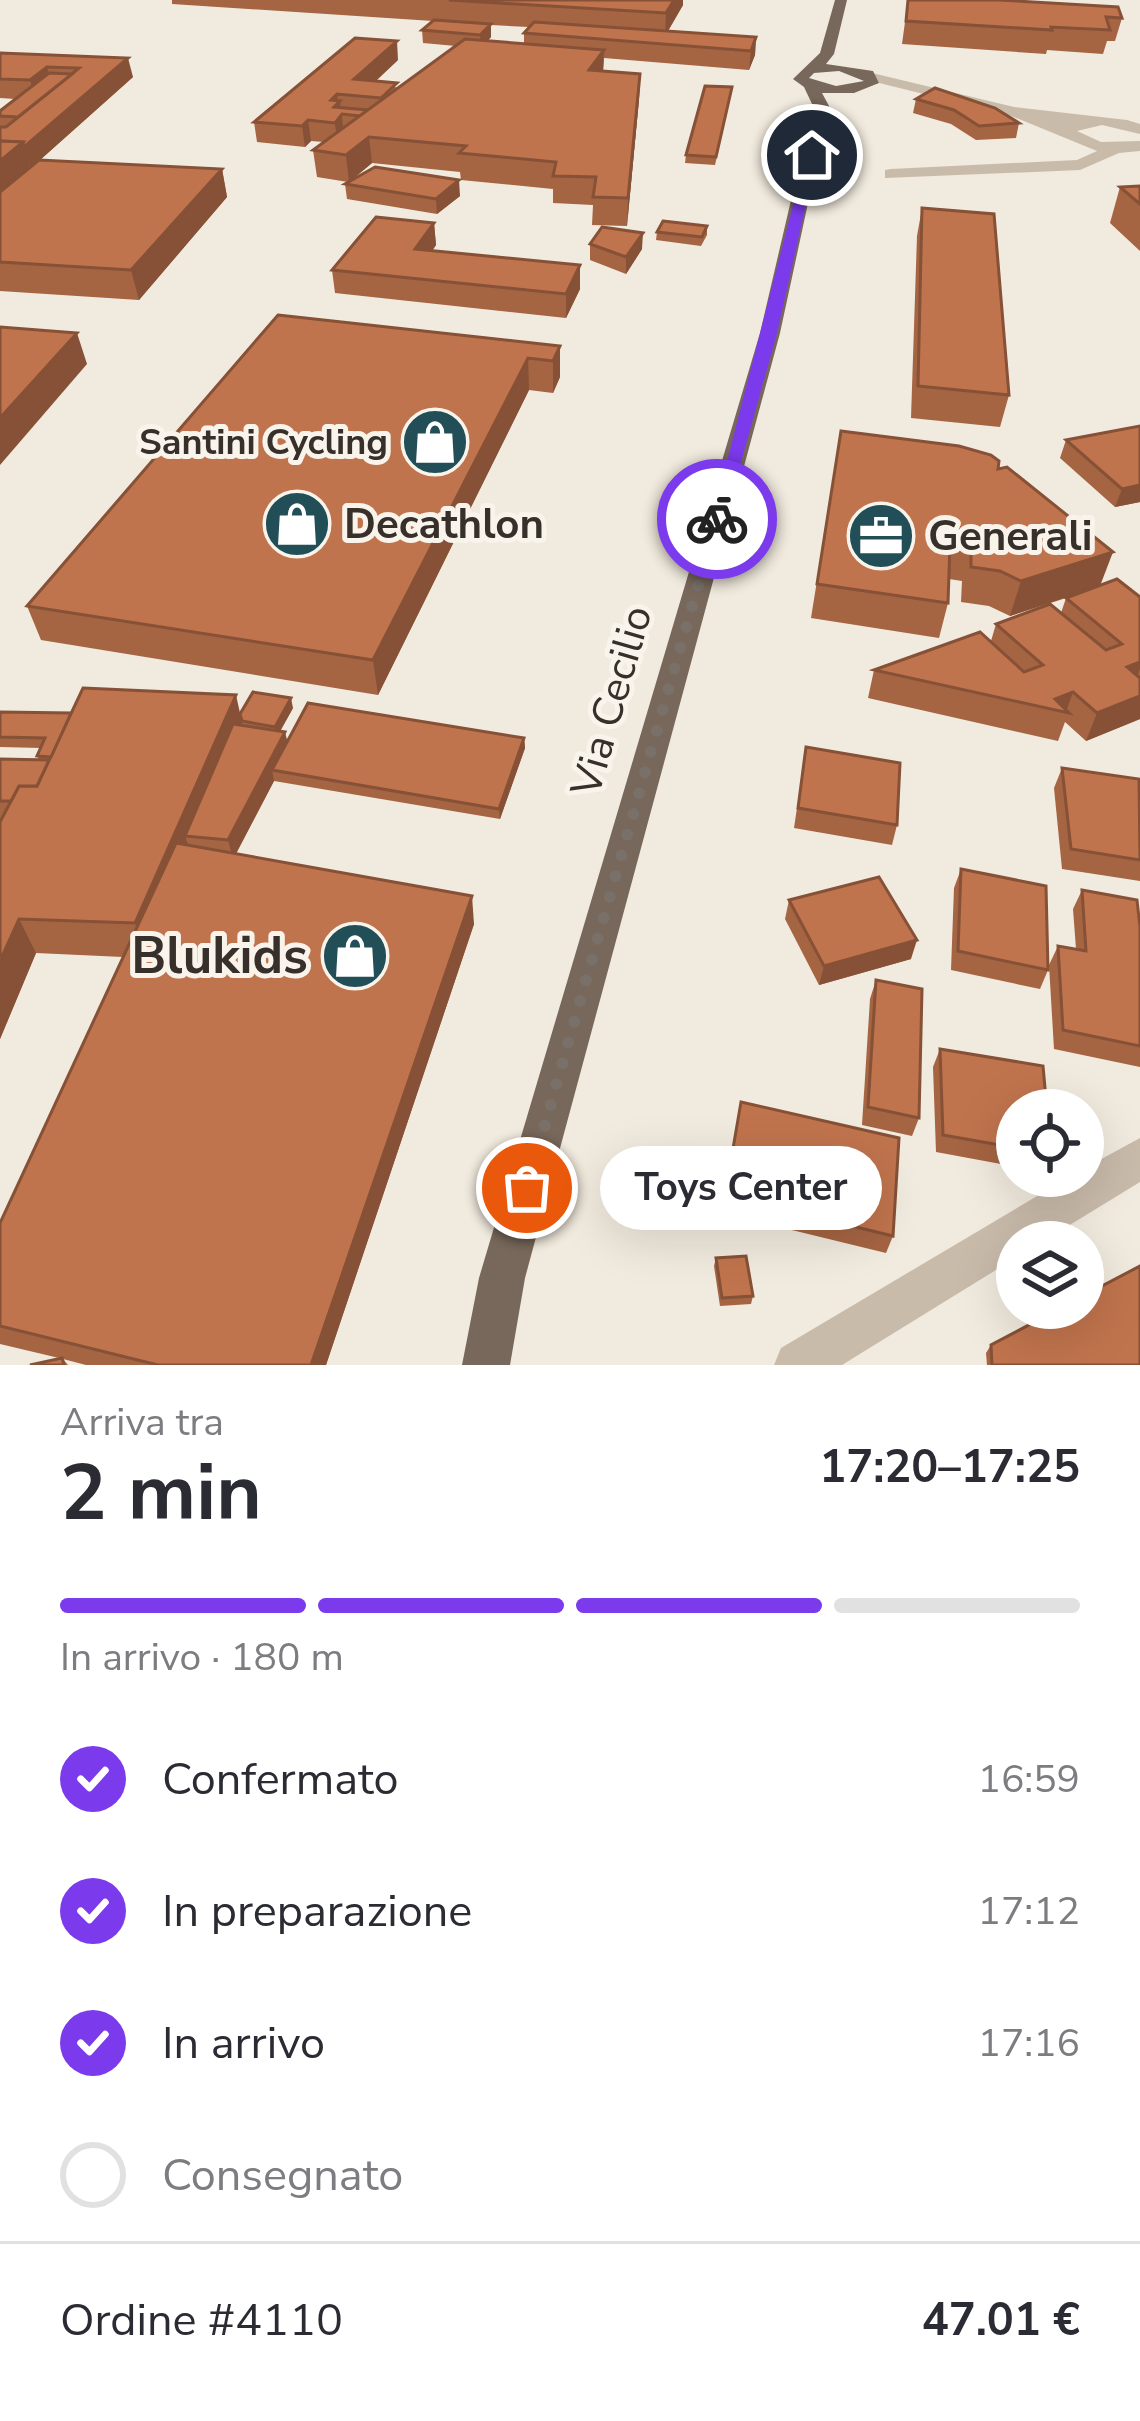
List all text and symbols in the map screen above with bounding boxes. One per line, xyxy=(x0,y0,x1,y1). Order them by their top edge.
pin xyxy=(761,104,863,206)
icon: home xyxy=(779,122,845,188)
shop icon: Santini Cycling xyxy=(400,407,470,477)
place label: Santini Cycling xyxy=(139,418,388,467)
courier xyxy=(657,459,777,579)
icon: bike xyxy=(684,486,750,552)
shop icon: Decathlon xyxy=(262,489,332,559)
place label: Decathlon xyxy=(344,496,544,553)
office icon: Generali xyxy=(846,501,916,571)
place label: Generali xyxy=(928,508,1092,565)
street label: Via Cecilio xyxy=(557,599,666,804)
place label: Blukids xyxy=(131,921,308,991)
shop icon: Blukids xyxy=(320,921,390,991)
map controls xyxy=(996,1089,1104,1329)
button: locate xyxy=(996,1089,1104,1197)
pin xyxy=(476,1137,578,1239)
callout: Toys Center xyxy=(599,1146,881,1230)
icon: bag xyxy=(494,1155,560,1221)
text: Toys Center xyxy=(634,1161,848,1214)
button: layers xyxy=(996,1221,1104,1329)
text: Arriva tra xyxy=(60,1396,224,1449)
text: 17:20–17:25 xyxy=(819,1437,1080,1498)
text: 2 min xyxy=(60,1440,262,1547)
text: In arrivo · 180 m xyxy=(60,1631,344,1684)
icon: check xyxy=(60,1746,126,1812)
text: Confermato xyxy=(162,1749,399,1810)
text: 16:59 xyxy=(978,1753,1080,1806)
icon: check xyxy=(60,1878,126,1944)
text: In preparazione xyxy=(162,1881,472,1942)
text: 17:12 xyxy=(978,1885,1080,1938)
icon: check xyxy=(60,2010,126,2076)
text: In arrivo xyxy=(162,2013,325,2074)
text: 17:16 xyxy=(978,2017,1080,2070)
text: Consegnato xyxy=(162,2145,403,2206)
text: Ordine #4110 xyxy=(60,2290,343,2351)
text: 47.01 € xyxy=(922,2290,1080,2351)

